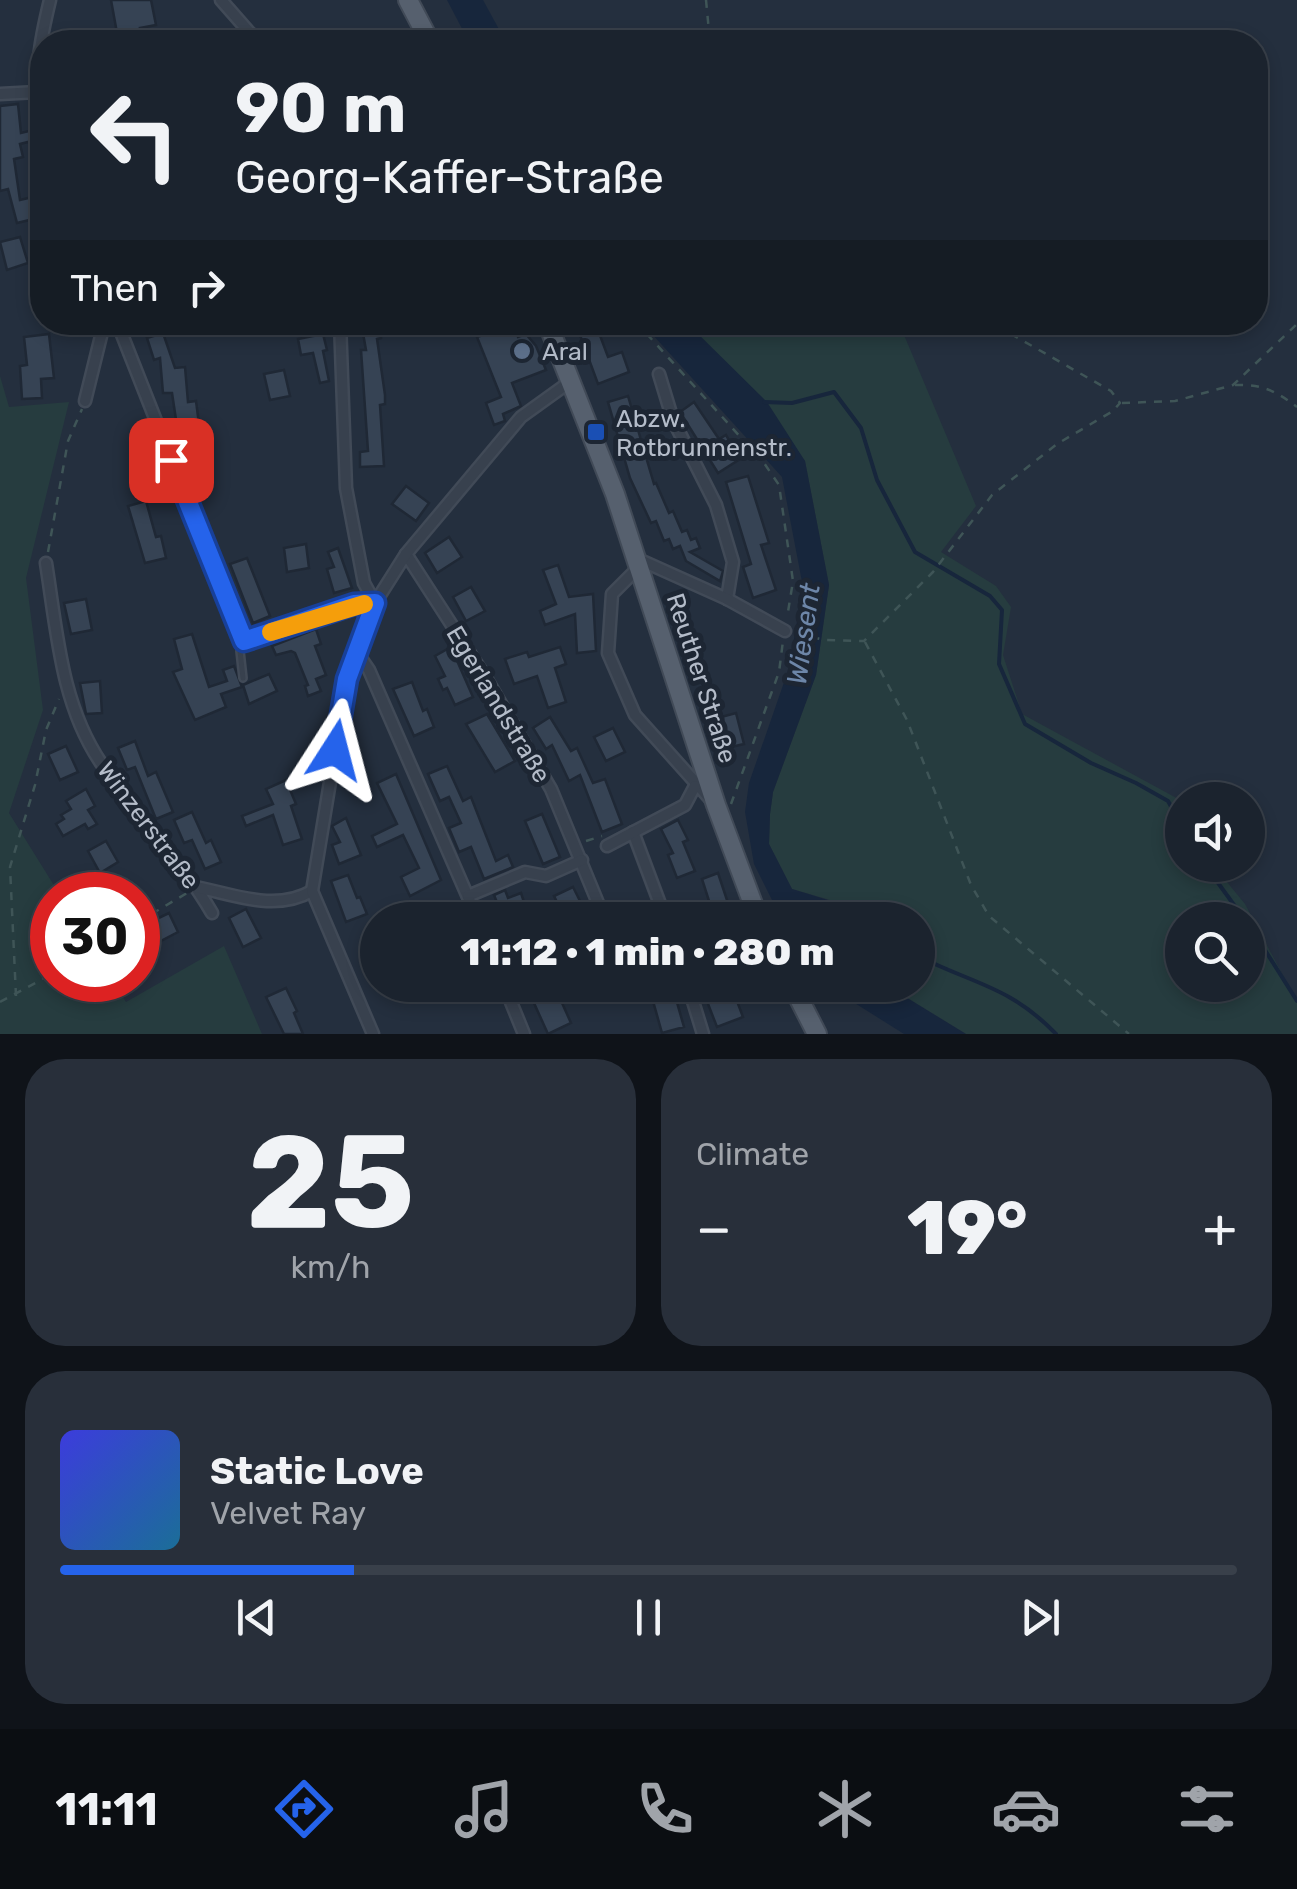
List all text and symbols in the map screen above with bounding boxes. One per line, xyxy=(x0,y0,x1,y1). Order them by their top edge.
text: 90 m xyxy=(235,67,407,150)
icon: left xyxy=(70,70,200,200)
text: Georg-Kaffer-Straße xyxy=(235,151,664,204)
icon: right xyxy=(179,260,234,315)
text: Then xyxy=(70,265,159,311)
place label: Aral xyxy=(542,337,588,366)
marker: Aral xyxy=(511,340,533,362)
place label: Abzw. Rotbrunnenstr. xyxy=(616,404,792,462)
pin xyxy=(129,418,214,503)
marker: Abzw. Rotbrunnenstr. xyxy=(585,421,607,443)
icon: arrive xyxy=(144,433,199,488)
water label: Wiesent xyxy=(780,580,827,687)
street label: Reuther Straße xyxy=(660,590,743,767)
street label: Egerlandstraße xyxy=(440,621,557,788)
position arrow xyxy=(283,698,387,802)
street label: Winzerstraße xyxy=(91,756,206,895)
map controls xyxy=(1165,782,1265,1002)
button: sound xyxy=(1165,782,1265,882)
speed limit sign: 30 xyxy=(30,872,160,1002)
button: search xyxy=(1165,902,1265,1002)
text: 11:12 · 1 min · 280 m xyxy=(461,929,834,975)
text: 25 xyxy=(246,1105,415,1260)
text: Climate xyxy=(696,1135,809,1173)
text: 19° xyxy=(907,1184,1028,1273)
text: − xyxy=(696,1196,732,1261)
text: + xyxy=(1203,1196,1237,1261)
text: km/h xyxy=(291,1248,370,1286)
text: Static Love xyxy=(210,1448,424,1494)
text: Velvet Ray xyxy=(210,1494,366,1532)
icon: previous xyxy=(229,1590,284,1645)
icon: pause xyxy=(621,1590,676,1645)
icon: next xyxy=(1013,1590,1068,1645)
icon: directions xyxy=(269,1774,339,1844)
icon: music xyxy=(449,1774,519,1844)
icon: phone xyxy=(630,1774,700,1844)
icon: climate xyxy=(810,1774,880,1844)
icon: car xyxy=(991,1774,1061,1844)
icon: filters xyxy=(1172,1774,1242,1844)
text: 11:11 xyxy=(55,1783,158,1836)

